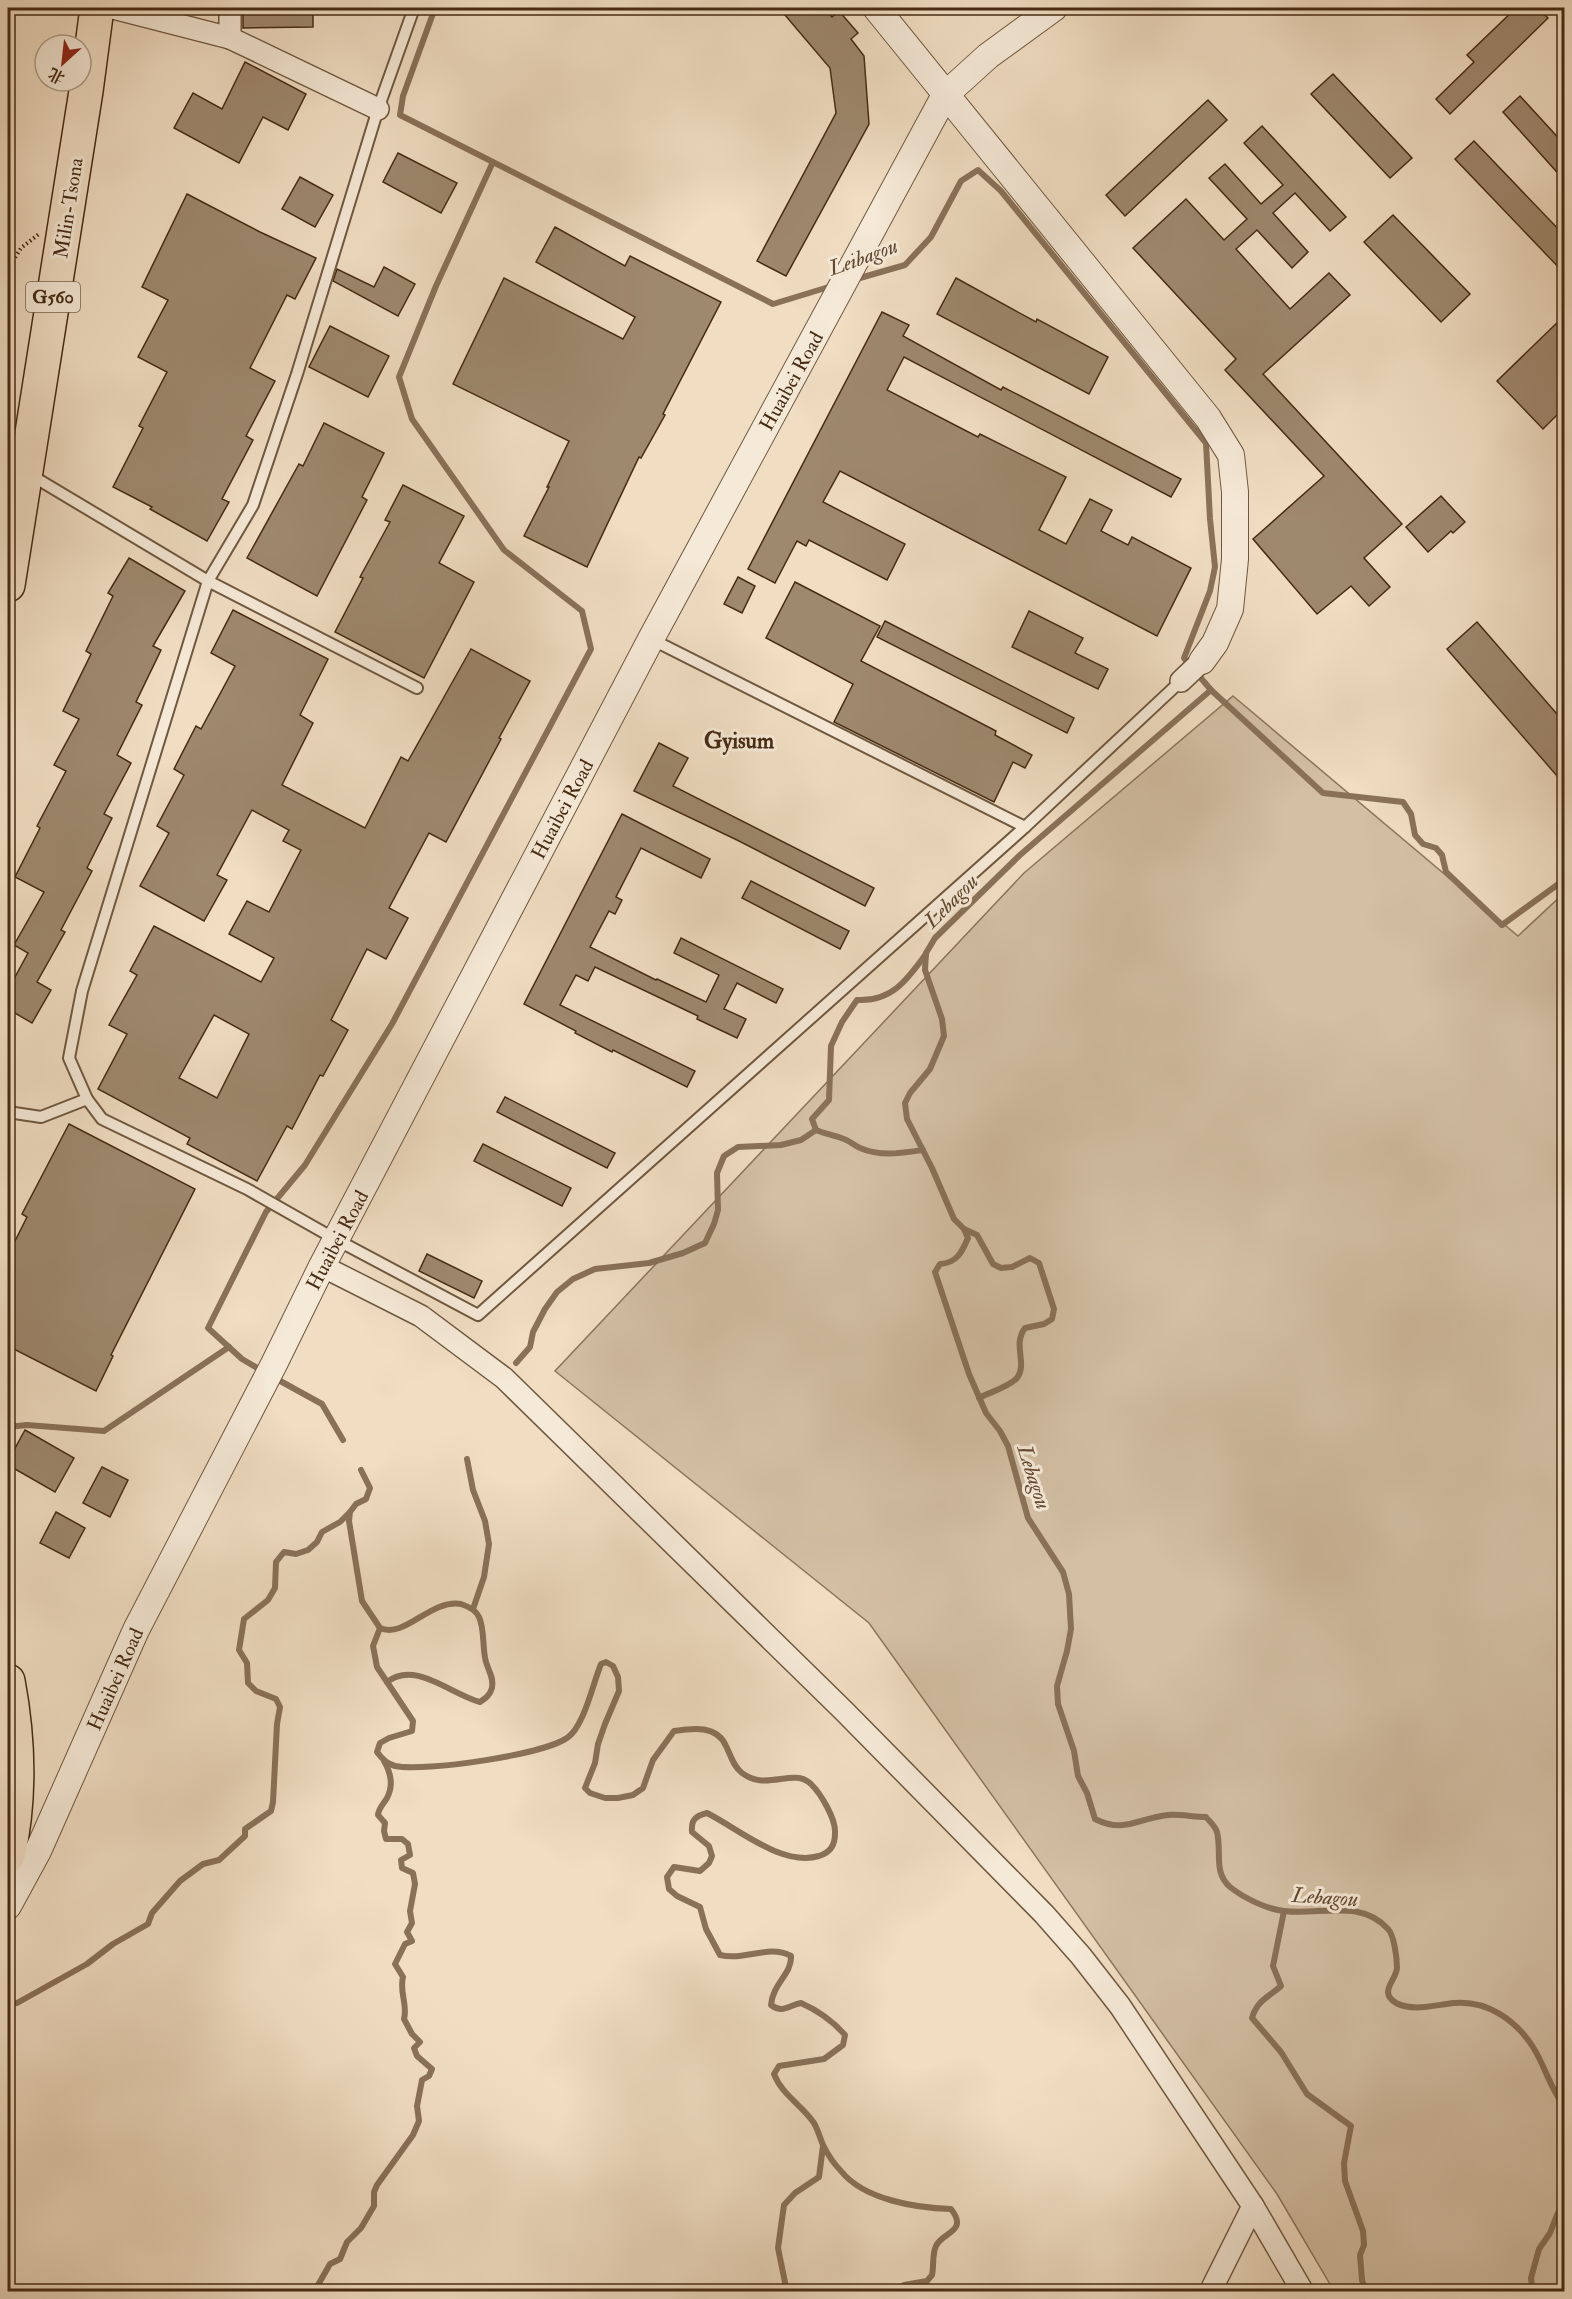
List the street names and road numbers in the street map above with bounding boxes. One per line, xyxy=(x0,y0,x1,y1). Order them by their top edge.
street label: Milin-Tsona xyxy=(48,155,89,260)
road number: G560 xyxy=(26,282,80,312)
street label: Huaibei Road xyxy=(754,327,829,435)
street label: Huaibei Road xyxy=(526,755,599,863)
street label: Huaibei Road xyxy=(301,1186,374,1294)
street label: Huaibei Road xyxy=(82,1624,149,1734)

